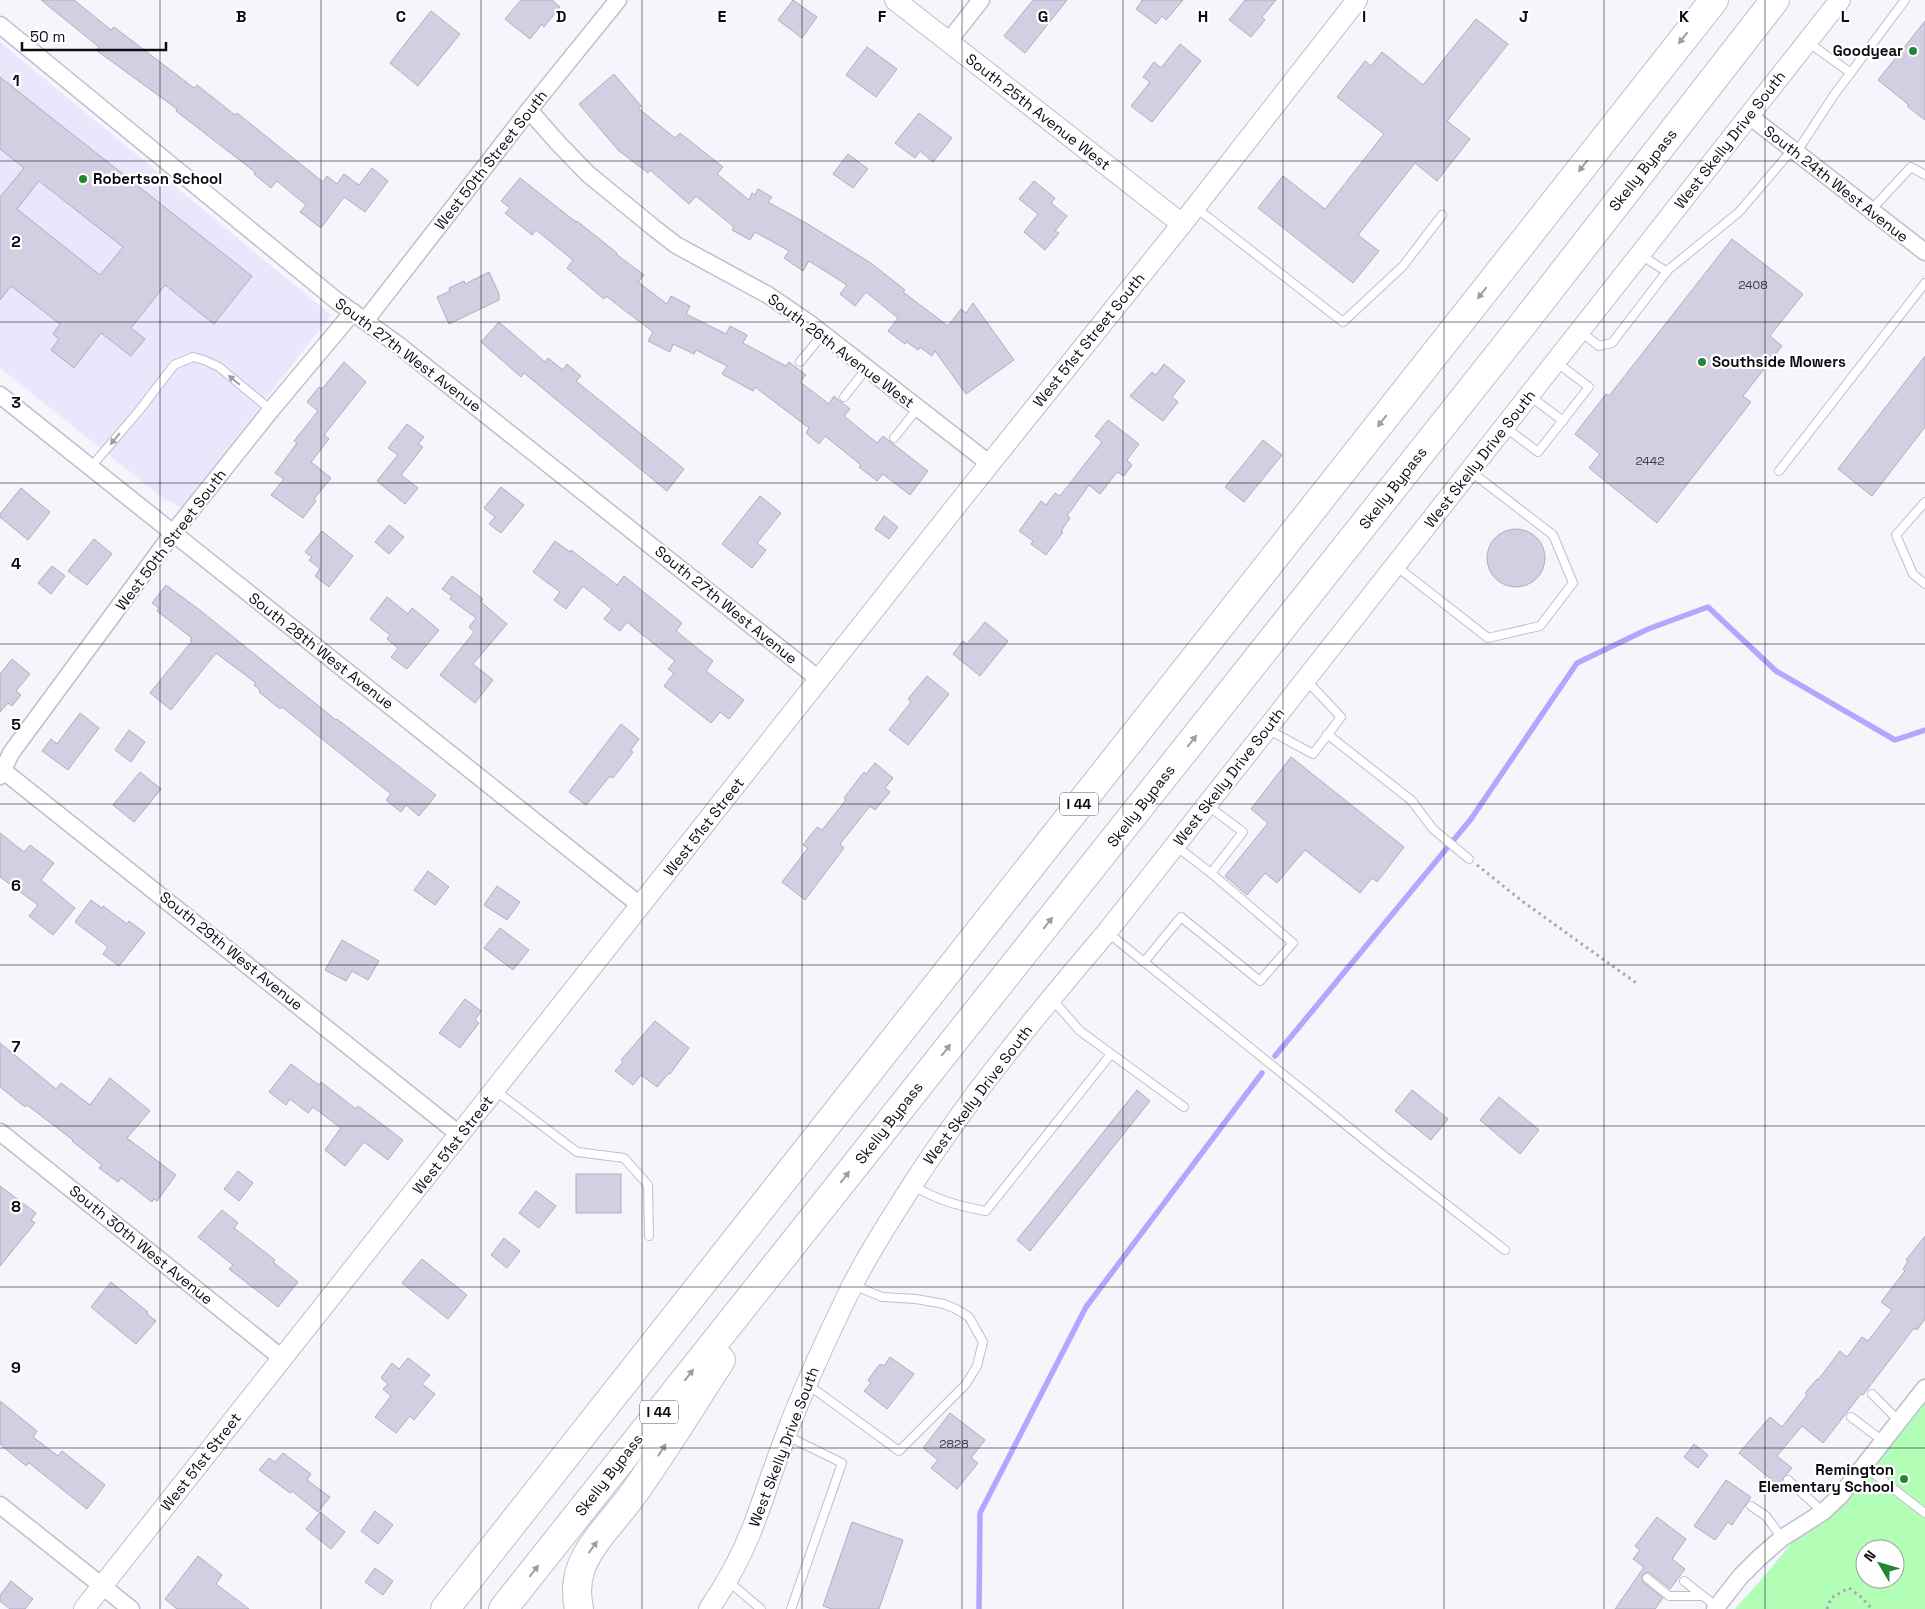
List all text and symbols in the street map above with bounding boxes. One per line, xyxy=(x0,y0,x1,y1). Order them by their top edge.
text: B xyxy=(236,6,246,27)
text: C xyxy=(396,6,406,27)
text: D xyxy=(556,6,566,27)
text: E xyxy=(718,6,727,27)
text: F xyxy=(878,6,887,27)
text: G xyxy=(1038,6,1048,27)
text: H xyxy=(1198,6,1208,27)
text: I xyxy=(1362,6,1366,27)
text: J xyxy=(1519,6,1529,27)
text: K xyxy=(1679,6,1689,27)
text: L xyxy=(1841,6,1850,27)
scale bar xyxy=(22,20,166,52)
text: 50 m xyxy=(30,27,65,46)
one-way arrow xyxy=(1678,31,1689,44)
place label: Goodyear xyxy=(1833,41,1903,60)
marker: Goodyear xyxy=(1907,45,1919,57)
street label: South 25th Avenue West xyxy=(962,49,1115,174)
street label: West Skelly Drive South xyxy=(1670,67,1789,212)
text: 1 xyxy=(12,70,20,91)
street label: West 50th Street South xyxy=(430,86,551,233)
street label: South 24th West Avenue xyxy=(1760,121,1913,246)
street label: Skelly Bypass xyxy=(1605,125,1681,215)
one-way arrow xyxy=(1577,159,1588,172)
place label: Robertson School xyxy=(93,169,222,188)
marker: Robertson School xyxy=(77,173,89,185)
text: 2 xyxy=(11,231,21,252)
street label: West 51st Street South xyxy=(1029,269,1149,411)
house number: 2408 xyxy=(1738,277,1768,293)
one-way arrow xyxy=(1477,287,1488,300)
street label: South 26th Avenue West xyxy=(764,289,918,412)
street label: South 27th West Avenue xyxy=(332,293,485,416)
place label: Southside Mowers xyxy=(1712,352,1846,371)
marker: Southside Mowers xyxy=(1696,356,1708,368)
one-way arrow xyxy=(227,374,240,385)
street label: West Skelly Drive South xyxy=(1420,386,1539,531)
text: 3 xyxy=(11,392,21,413)
one-way arrow xyxy=(1376,414,1387,427)
one-way arrow xyxy=(109,432,120,445)
street label: Skelly Bypass xyxy=(1355,443,1431,533)
house number: 2442 xyxy=(1635,453,1665,469)
street label: West 50th Street South xyxy=(111,465,230,614)
street label: South 27th West Avenue xyxy=(651,541,802,668)
text: 4 xyxy=(11,553,21,574)
street label: South 28th West Avenue xyxy=(245,588,398,713)
street label: West Skelly Drive South xyxy=(1169,704,1288,849)
text: 5 xyxy=(11,714,21,735)
one-way arrow xyxy=(1187,735,1198,748)
street label: Skelly Bypass xyxy=(1103,761,1179,851)
street label: West 51st Street xyxy=(659,774,748,880)
road number: I 44 xyxy=(1060,792,1098,816)
text: 6 xyxy=(11,875,21,896)
street label: South 29th West Avenue xyxy=(156,887,307,1014)
one-way arrow xyxy=(1042,917,1053,930)
street label: West Skelly Drive South xyxy=(919,1021,1036,1168)
text: 7 xyxy=(12,1036,21,1057)
one-way arrow xyxy=(941,1044,952,1057)
street label: Skelly Bypass xyxy=(851,1078,927,1168)
street label: West 51st Street xyxy=(408,1092,497,1198)
one-way arrow xyxy=(840,1171,851,1184)
street label: South 30th West Avenue xyxy=(66,1181,217,1308)
text: 8 xyxy=(11,1196,21,1217)
text: 9 xyxy=(11,1357,21,1378)
street label: West Skelly Drive South xyxy=(744,1364,823,1530)
one-way arrow xyxy=(683,1369,694,1382)
road number: I 44 xyxy=(640,1400,678,1424)
street label: West 51st Street xyxy=(156,1409,245,1515)
street label: Skelly Bypass xyxy=(571,1430,647,1520)
house number: 2828 xyxy=(939,1436,969,1452)
one-way arrow xyxy=(657,1444,667,1457)
place label: Remington Elementary School xyxy=(1759,1460,1894,1496)
marker: Remington Elementary School xyxy=(1898,1473,1910,1485)
north arrow xyxy=(1855,1539,1905,1589)
one-way arrow xyxy=(588,1540,598,1554)
text: N xyxy=(1860,1547,1880,1565)
one-way arrow xyxy=(528,1565,539,1578)

